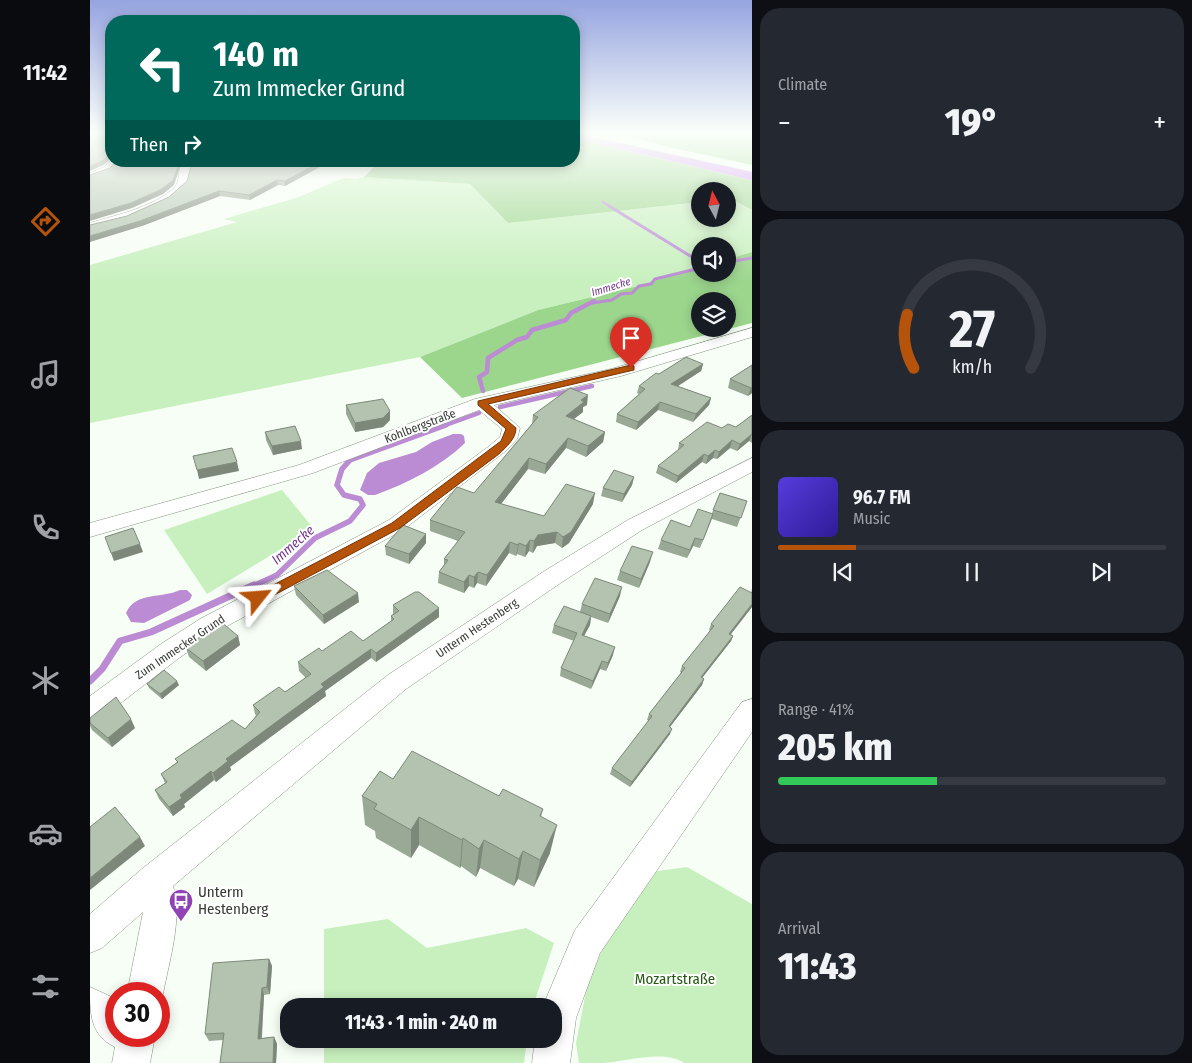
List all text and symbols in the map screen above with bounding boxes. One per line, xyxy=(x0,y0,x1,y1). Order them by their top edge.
text: 140 m xyxy=(213,33,299,75)
icon: left xyxy=(130,35,195,100)
text: 11:42 xyxy=(23,59,67,86)
text: Zum Immecker Grund xyxy=(213,75,405,102)
text: Climate xyxy=(778,75,827,94)
text: 19° xyxy=(945,99,999,145)
text: − xyxy=(778,106,791,139)
text: + xyxy=(1153,106,1166,139)
icon: right xyxy=(178,130,206,158)
text: Then xyxy=(130,133,168,156)
north arrow xyxy=(691,182,736,228)
map controls xyxy=(691,182,736,337)
icon: directions xyxy=(28,204,63,239)
button: sound xyxy=(691,237,736,282)
water label: Immecke xyxy=(590,275,632,299)
button: layers xyxy=(691,292,736,337)
text: 27 xyxy=(948,298,995,361)
pin xyxy=(610,317,652,368)
icon: arrive xyxy=(617,324,645,352)
text: km/h xyxy=(952,356,992,378)
icon: music xyxy=(28,357,63,392)
street label: Kohlbergstraße xyxy=(382,406,458,446)
text: 96.7 FM xyxy=(853,486,911,509)
text: Music xyxy=(853,509,890,528)
icon: phone xyxy=(28,510,63,545)
water label: Immecke xyxy=(268,522,318,568)
icon: previous xyxy=(829,558,857,586)
icon: pause xyxy=(958,558,986,586)
icon: next xyxy=(1087,558,1115,586)
position arrow xyxy=(231,571,283,623)
street label: Unterm Hestenberg xyxy=(433,595,521,661)
street label: Zum Immecker Grund xyxy=(133,612,227,682)
icon: climate xyxy=(28,663,63,698)
text: Range · 41% xyxy=(778,700,854,719)
text: 205 km xyxy=(778,724,892,770)
icon: car xyxy=(28,816,63,851)
place label: Unterm Hestenberg xyxy=(198,883,268,918)
bus stop icon: Unterm Hestenberg xyxy=(168,888,194,922)
text: Arrival xyxy=(778,919,820,938)
text: 11:43 xyxy=(778,943,857,989)
icon: filters xyxy=(28,969,63,1004)
park label: Mozartstraße xyxy=(635,970,715,988)
speed limit sign: 30 xyxy=(105,982,170,1047)
text: 11:43 · 1 min · 240 m xyxy=(345,1011,497,1034)

